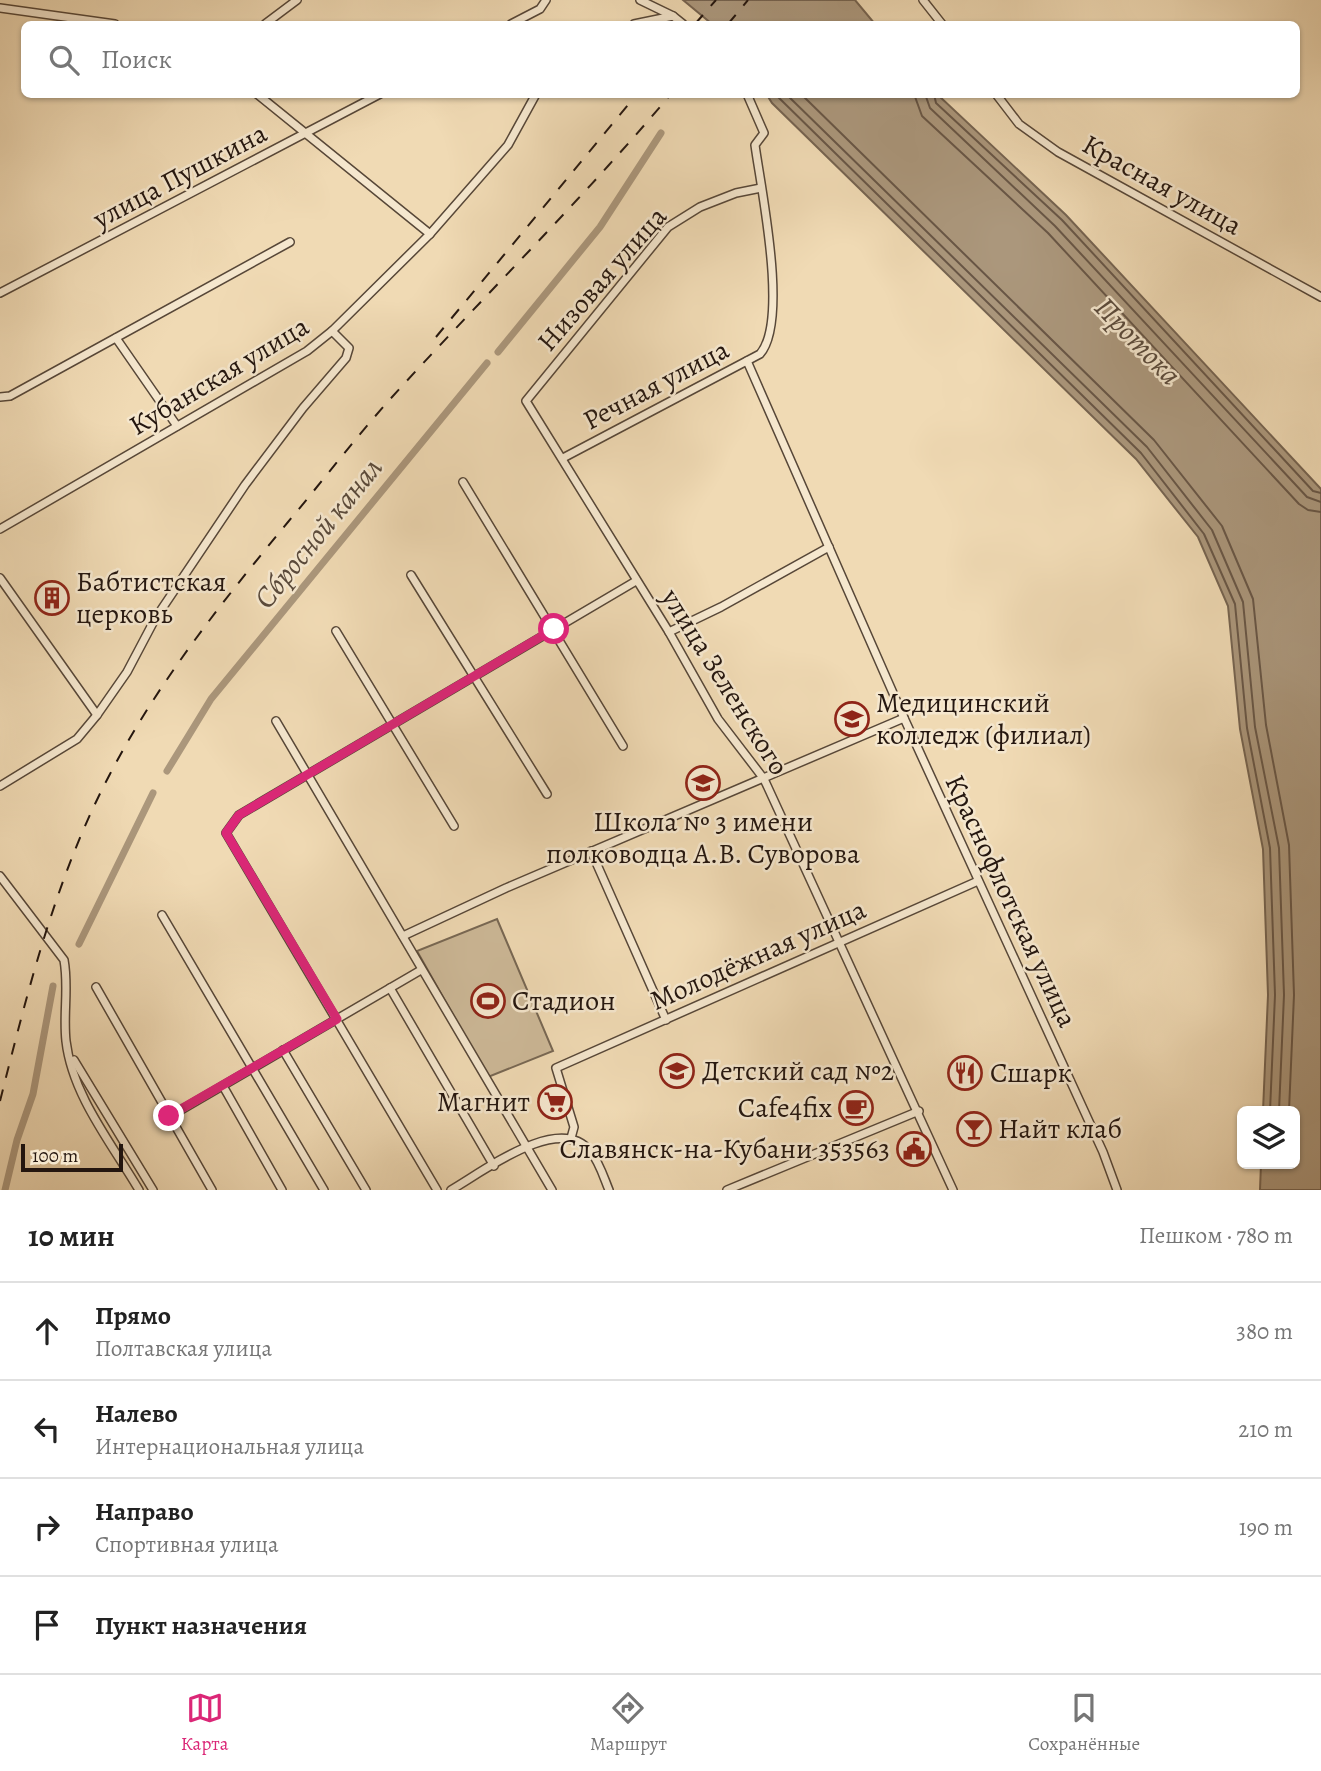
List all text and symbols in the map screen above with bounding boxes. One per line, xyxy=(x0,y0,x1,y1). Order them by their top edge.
search box xyxy=(21,21,1300,98)
icon: search xyxy=(45,41,83,79)
text: Поиск xyxy=(101,42,172,77)
street label: улица Пушкина xyxy=(86,114,274,238)
street label: Красная улица xyxy=(1075,126,1249,245)
street label: Низовая улица xyxy=(529,198,676,359)
water label: Протока xyxy=(1086,288,1190,394)
street label: Кубанская улица xyxy=(122,307,316,445)
street label: Речная улица xyxy=(576,331,736,439)
water label: Сбросной канал xyxy=(245,449,391,617)
place label: Бабтистская церковь xyxy=(76,563,226,633)
building icon: Бабтистская церковь xyxy=(33,579,71,617)
street label: улица Зеленского xyxy=(652,581,798,783)
route start xyxy=(538,613,569,644)
place label: Медицинский колледж (филиал) xyxy=(876,684,1091,754)
school or university icon: Медицинский колледж (филиал) xyxy=(833,700,871,738)
school or university icon: Школа № 3 имени полководца А.В. Суворова xyxy=(684,764,722,802)
street label: Краснофлотская улица xyxy=(936,769,1086,1034)
place label: Школа № 3 имени полководца А.В. Суворова xyxy=(546,803,860,873)
street label: Молодёжная улица xyxy=(644,890,872,1020)
sports icon: Стадион xyxy=(469,982,507,1020)
place label: Стадион xyxy=(512,982,616,1020)
school or university icon: Детский сад №2 xyxy=(658,1052,696,1090)
place label: Детский сад №2 xyxy=(702,1052,894,1090)
restaurant icon: Сшарк xyxy=(946,1054,984,1092)
place label: Сшарк xyxy=(990,1054,1072,1092)
place label: Магнит xyxy=(437,1083,530,1121)
supermarket icon: Магнит xyxy=(536,1083,574,1121)
place label: Cafe4fix xyxy=(738,1089,833,1127)
cafe icon: Cafe4fix xyxy=(837,1089,875,1127)
route end xyxy=(153,1100,184,1131)
map controls xyxy=(1237,1106,1300,1169)
button: layers xyxy=(1237,1106,1300,1169)
bar icon: Найт клаб xyxy=(955,1110,993,1148)
place label: Найт клаб xyxy=(998,1110,1122,1148)
place label: Славянск-на-Кубани 353563 xyxy=(560,1130,890,1168)
public building icon: Славянск-на-Кубани 353563 xyxy=(895,1130,933,1168)
scale bar xyxy=(21,1141,122,1173)
text: 100 m xyxy=(32,1143,78,1169)
text: 10 мин xyxy=(28,1216,115,1256)
text: Пешком · 780 m xyxy=(1139,1220,1293,1251)
text: Прямо xyxy=(95,1298,171,1333)
icon: ahead xyxy=(28,1312,66,1350)
text: 380 m xyxy=(1236,1316,1293,1347)
text: Полтавская улица xyxy=(95,1333,272,1364)
text: Налево xyxy=(95,1396,178,1431)
icon: left xyxy=(28,1410,66,1448)
text: 210 m xyxy=(1238,1414,1293,1445)
text: Интернациональная улица xyxy=(95,1431,364,1462)
text: Направо xyxy=(95,1494,194,1529)
icon: right xyxy=(28,1508,66,1546)
text: 190 m xyxy=(1239,1512,1293,1543)
text: Спортивная улица xyxy=(95,1529,279,1560)
icon: arrive xyxy=(28,1606,66,1644)
text: Пункт назначения xyxy=(95,1608,307,1643)
tab: Карта xyxy=(181,1689,229,1757)
tab: Маршрут xyxy=(590,1689,667,1757)
tab: Сохранённые xyxy=(1028,1689,1140,1757)

